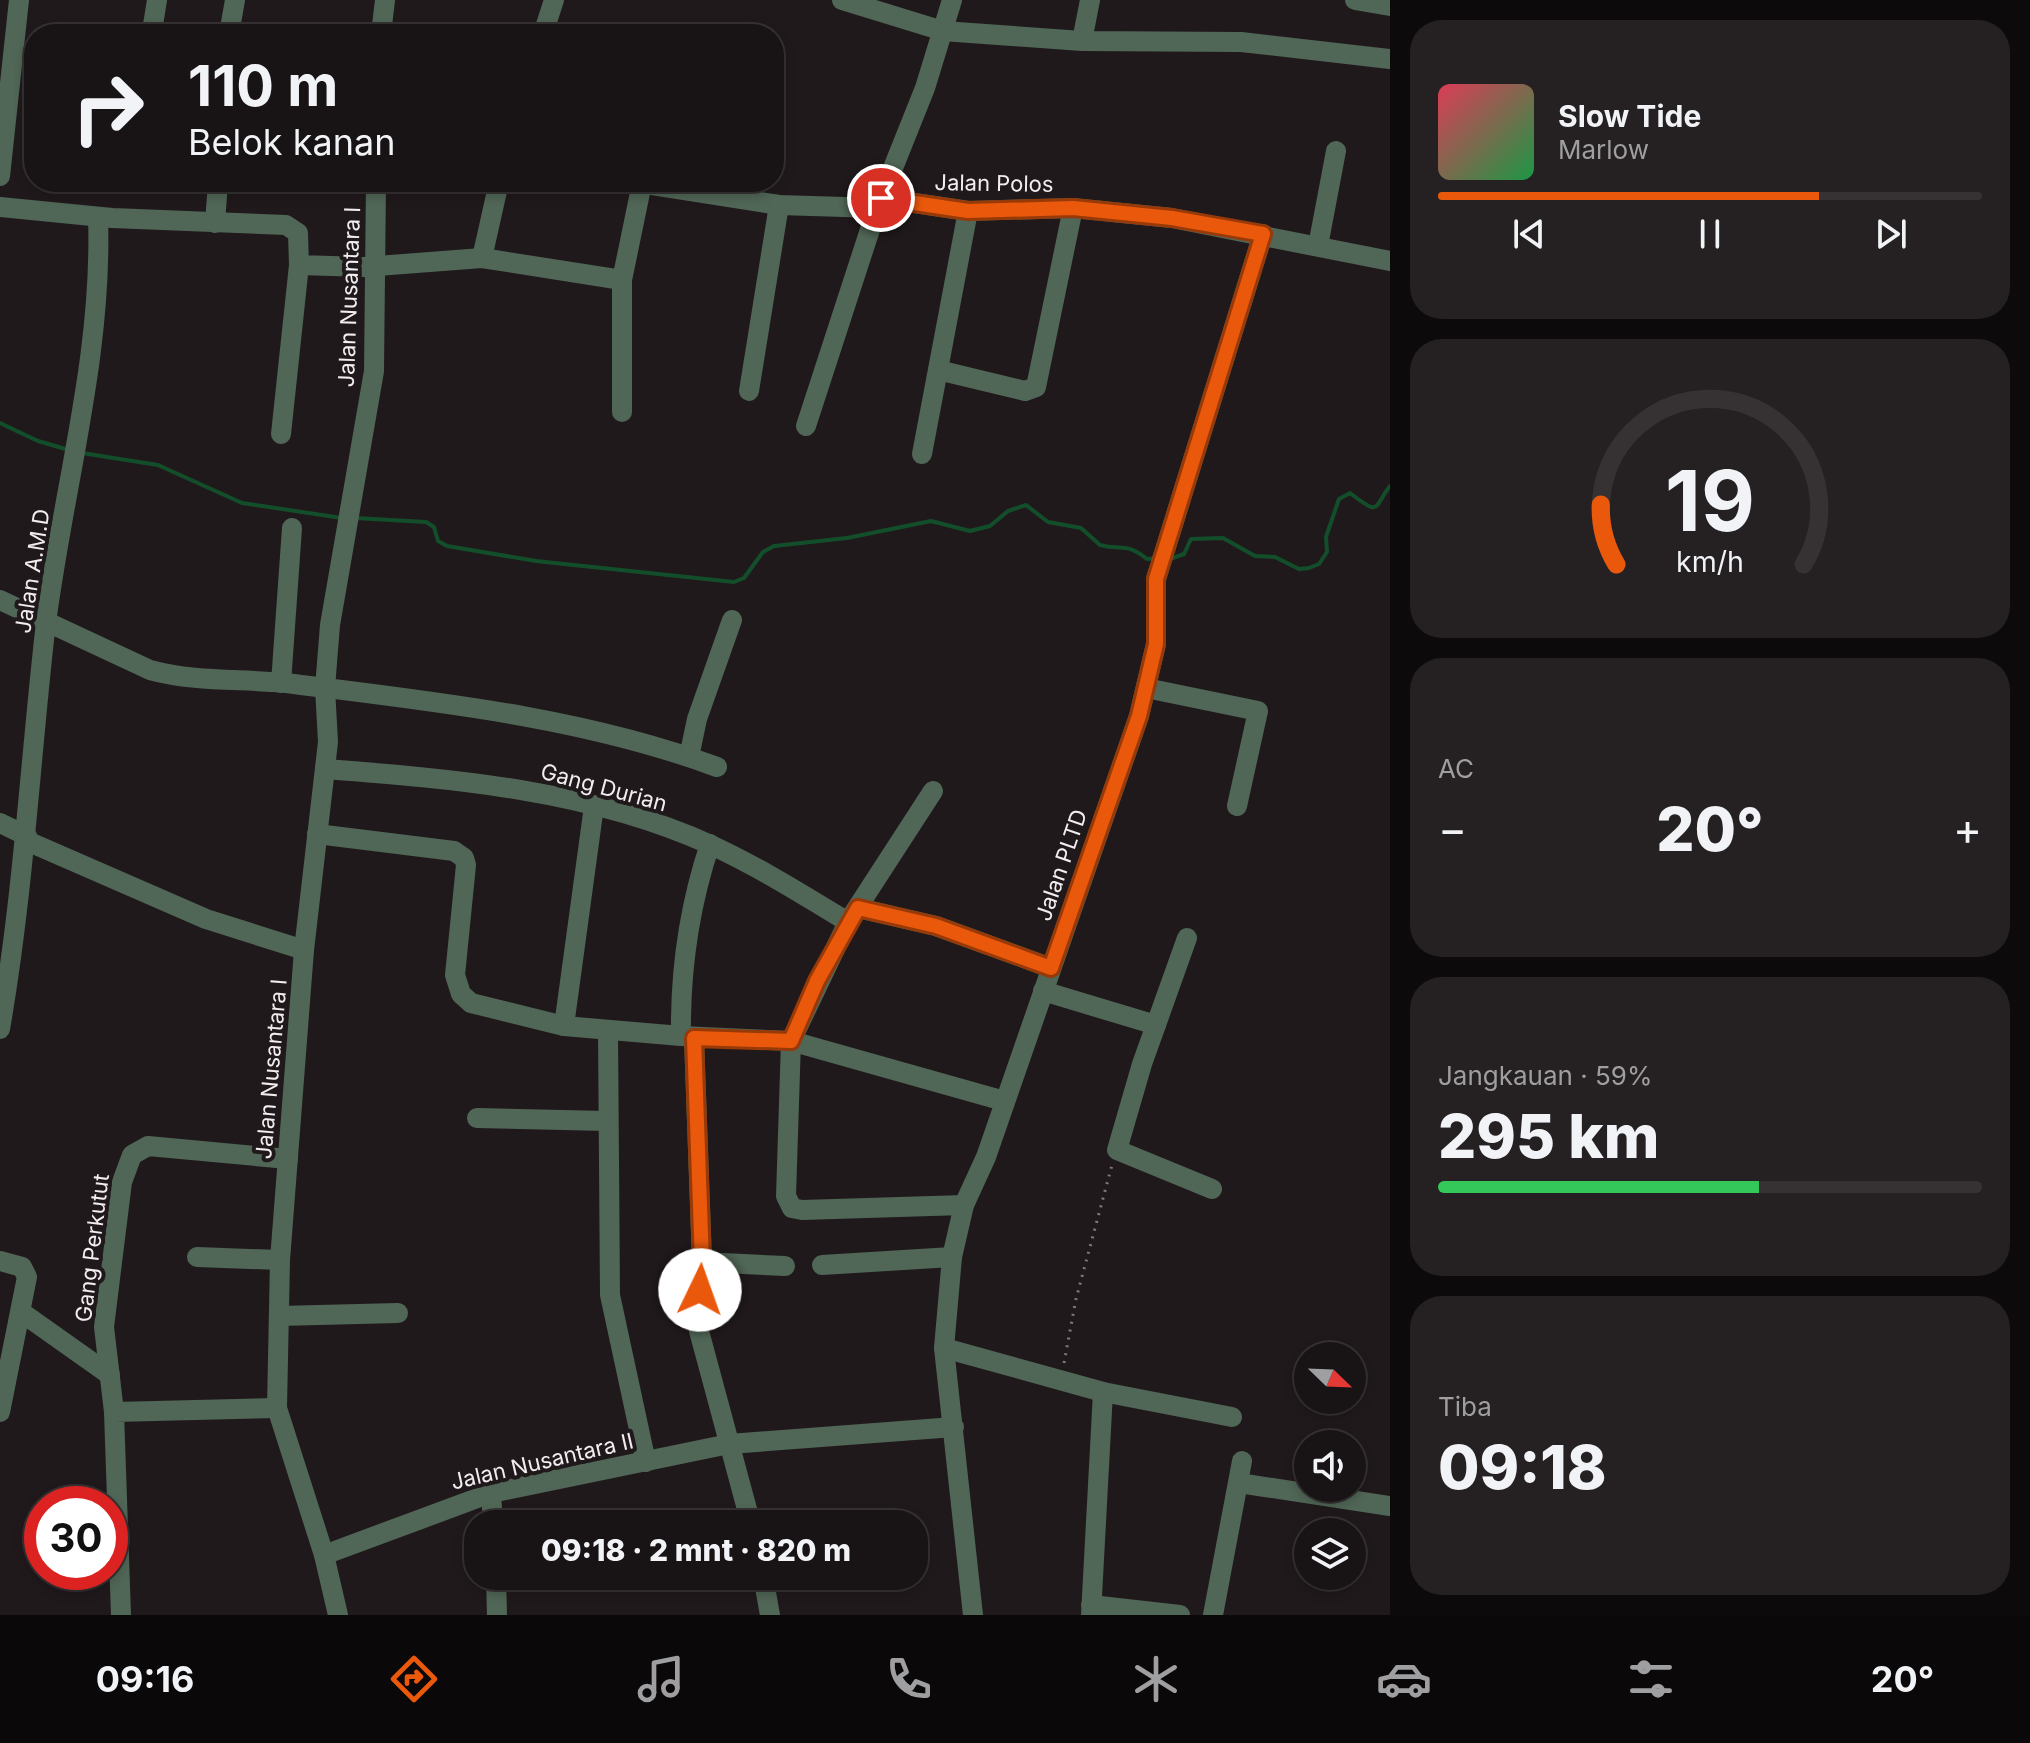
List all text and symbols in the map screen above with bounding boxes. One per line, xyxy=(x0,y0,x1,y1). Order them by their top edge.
text: 110 m xyxy=(188,52,338,120)
icon: right xyxy=(56,56,160,160)
text: Slow Tide xyxy=(1558,98,1701,134)
text: Belok kanan xyxy=(188,120,395,164)
text: Marlow xyxy=(1558,134,1649,165)
pin xyxy=(847,164,915,232)
street label: Jalan Polos xyxy=(934,169,1054,197)
icon: arrive xyxy=(859,176,903,220)
street label: Jalan Nusantara I xyxy=(333,206,365,388)
icon: previous xyxy=(1507,212,1551,256)
icon: pause xyxy=(1688,212,1732,256)
icon: next xyxy=(1869,212,1913,256)
text: 19 xyxy=(1665,449,1755,550)
street label: Jalan A.M.D xyxy=(9,507,55,635)
text: km/h xyxy=(1676,544,1744,579)
text: AC xyxy=(1438,753,1474,784)
street label: Gang Durian xyxy=(538,758,670,816)
text: 20° xyxy=(1656,793,1764,865)
text: − xyxy=(1438,802,1467,856)
text: + xyxy=(1953,802,1982,856)
street label: Jalan PLTD xyxy=(1030,806,1092,924)
street label: Jalan Nusantara I xyxy=(250,978,292,1160)
text: Jangkauan · 59% xyxy=(1438,1060,1653,1091)
text: 295 km xyxy=(1438,1100,1659,1172)
street label: Gang Perkutut xyxy=(70,1172,114,1324)
position arrow xyxy=(658,1248,742,1332)
north arrow xyxy=(1294,1342,1366,1414)
map controls xyxy=(1294,1342,1366,1590)
text: Tiba xyxy=(1438,1391,1492,1422)
street label: Jalan Nusantara II xyxy=(448,1427,636,1495)
button: sound xyxy=(1294,1430,1366,1502)
text: 09:18 xyxy=(1438,1431,1607,1503)
speed limit sign: 30 xyxy=(24,1486,128,1590)
button: layers xyxy=(1294,1518,1366,1590)
text: 09:18 · 2 mnt · 820 m xyxy=(541,1532,851,1568)
icon: directions xyxy=(386,1651,442,1707)
icon: music xyxy=(633,1651,689,1707)
icon: phone xyxy=(881,1651,937,1707)
icon: climate xyxy=(1128,1651,1184,1707)
icon: car xyxy=(1376,1651,1432,1707)
icon: filters xyxy=(1623,1651,1679,1707)
text: 09:16 xyxy=(96,1657,194,1701)
text: 20° xyxy=(1871,1657,1934,1701)

